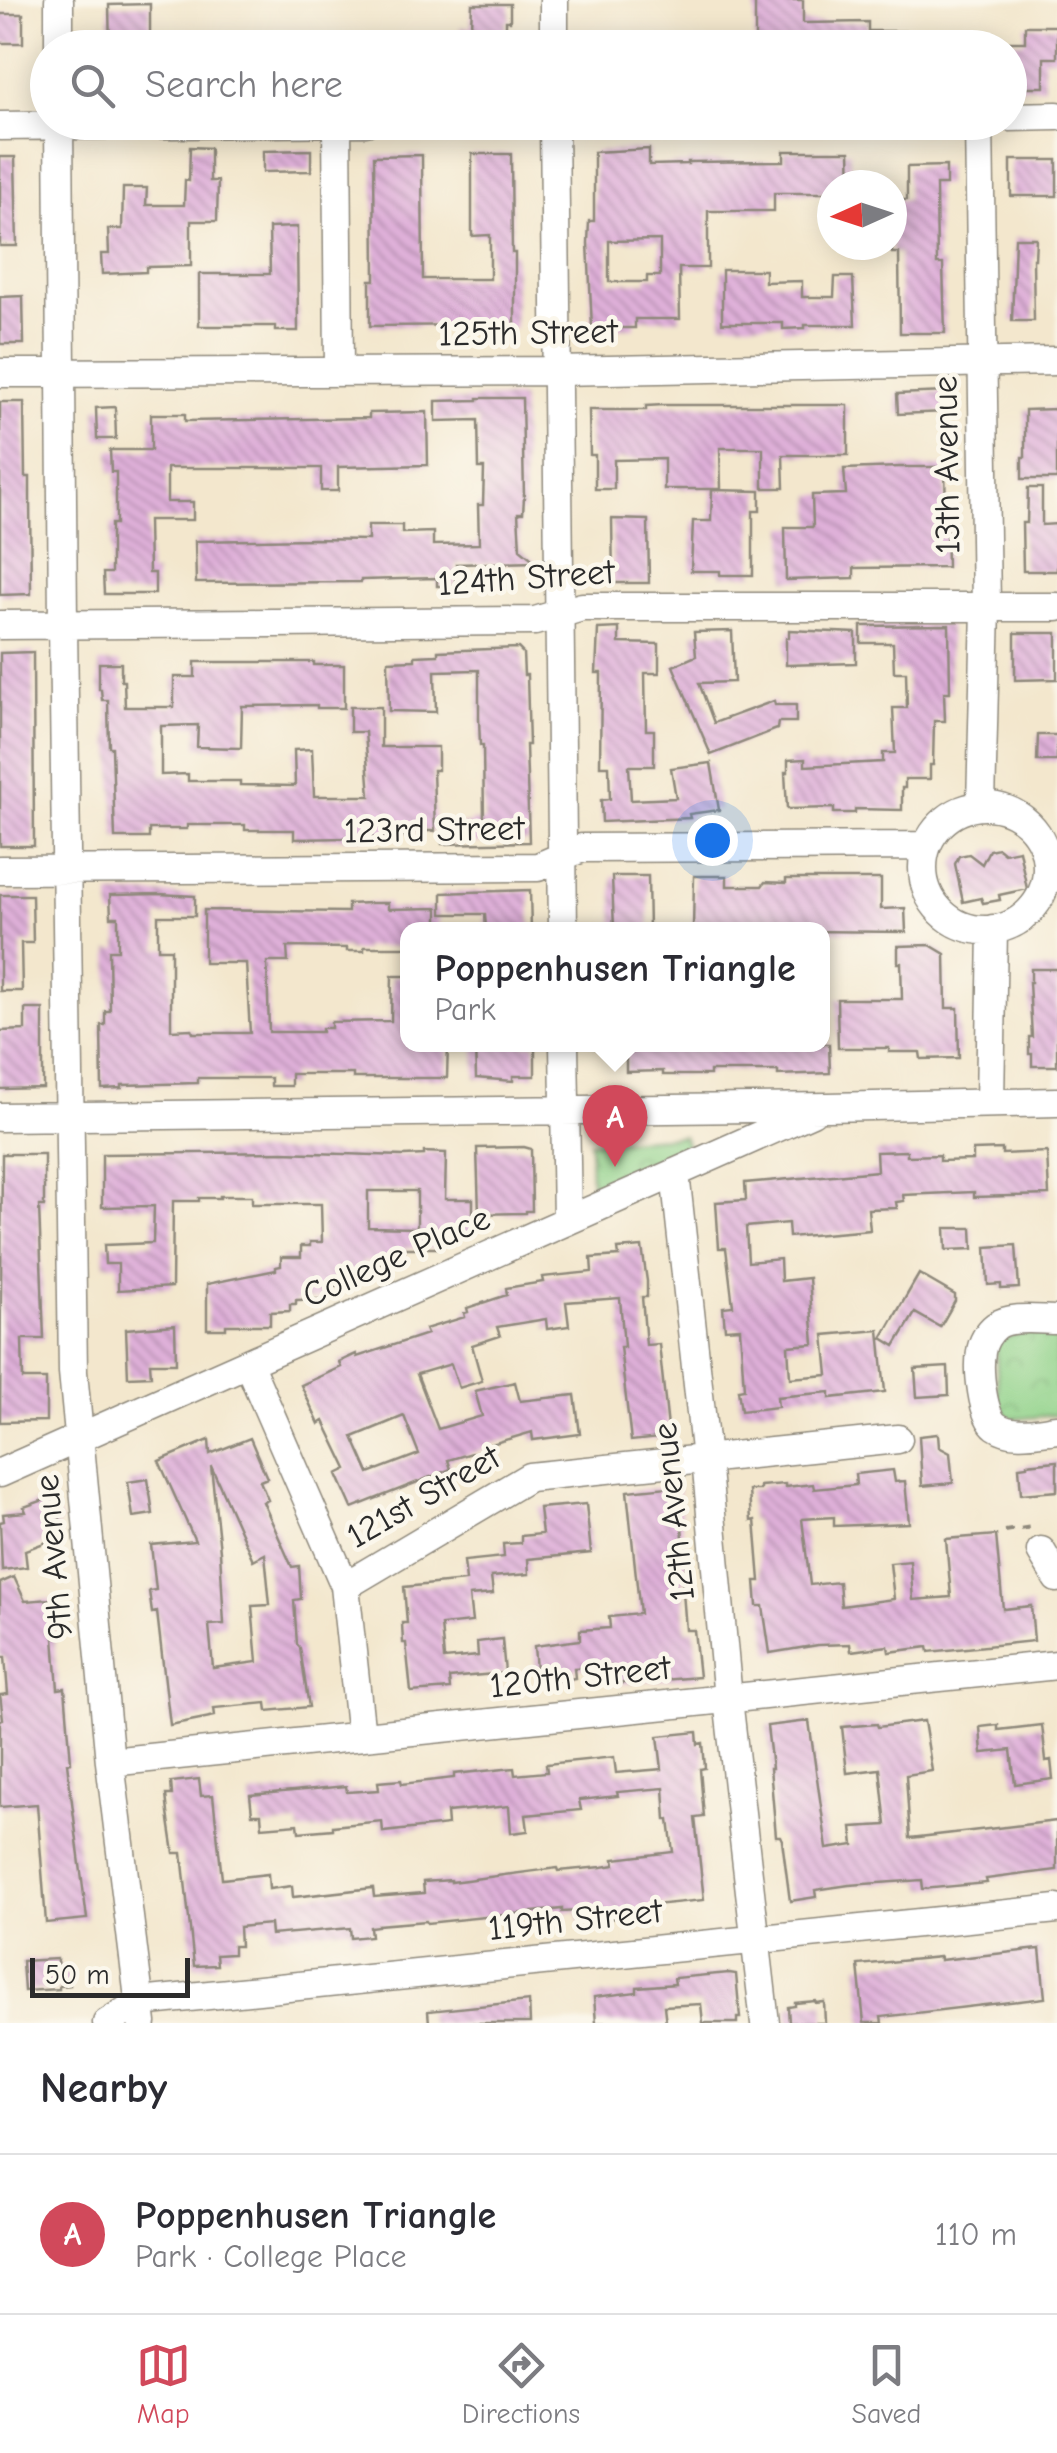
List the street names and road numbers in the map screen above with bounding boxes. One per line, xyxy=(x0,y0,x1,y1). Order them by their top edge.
street label: 125th Street xyxy=(438,310,619,355)
street label: 13th Avenue xyxy=(924,375,969,555)
street label: 124th Street xyxy=(436,551,617,604)
street label: 123rd Street xyxy=(343,807,526,852)
street label: College Place xyxy=(296,1197,496,1316)
street label: 12th Avenue xyxy=(644,1421,703,1603)
street label: 121st Street xyxy=(339,1436,508,1557)
street label: 9th Avenue xyxy=(26,1473,81,1641)
street label: 120th Street xyxy=(488,1647,673,1706)
street label: 119th Street xyxy=(486,1890,665,1949)

